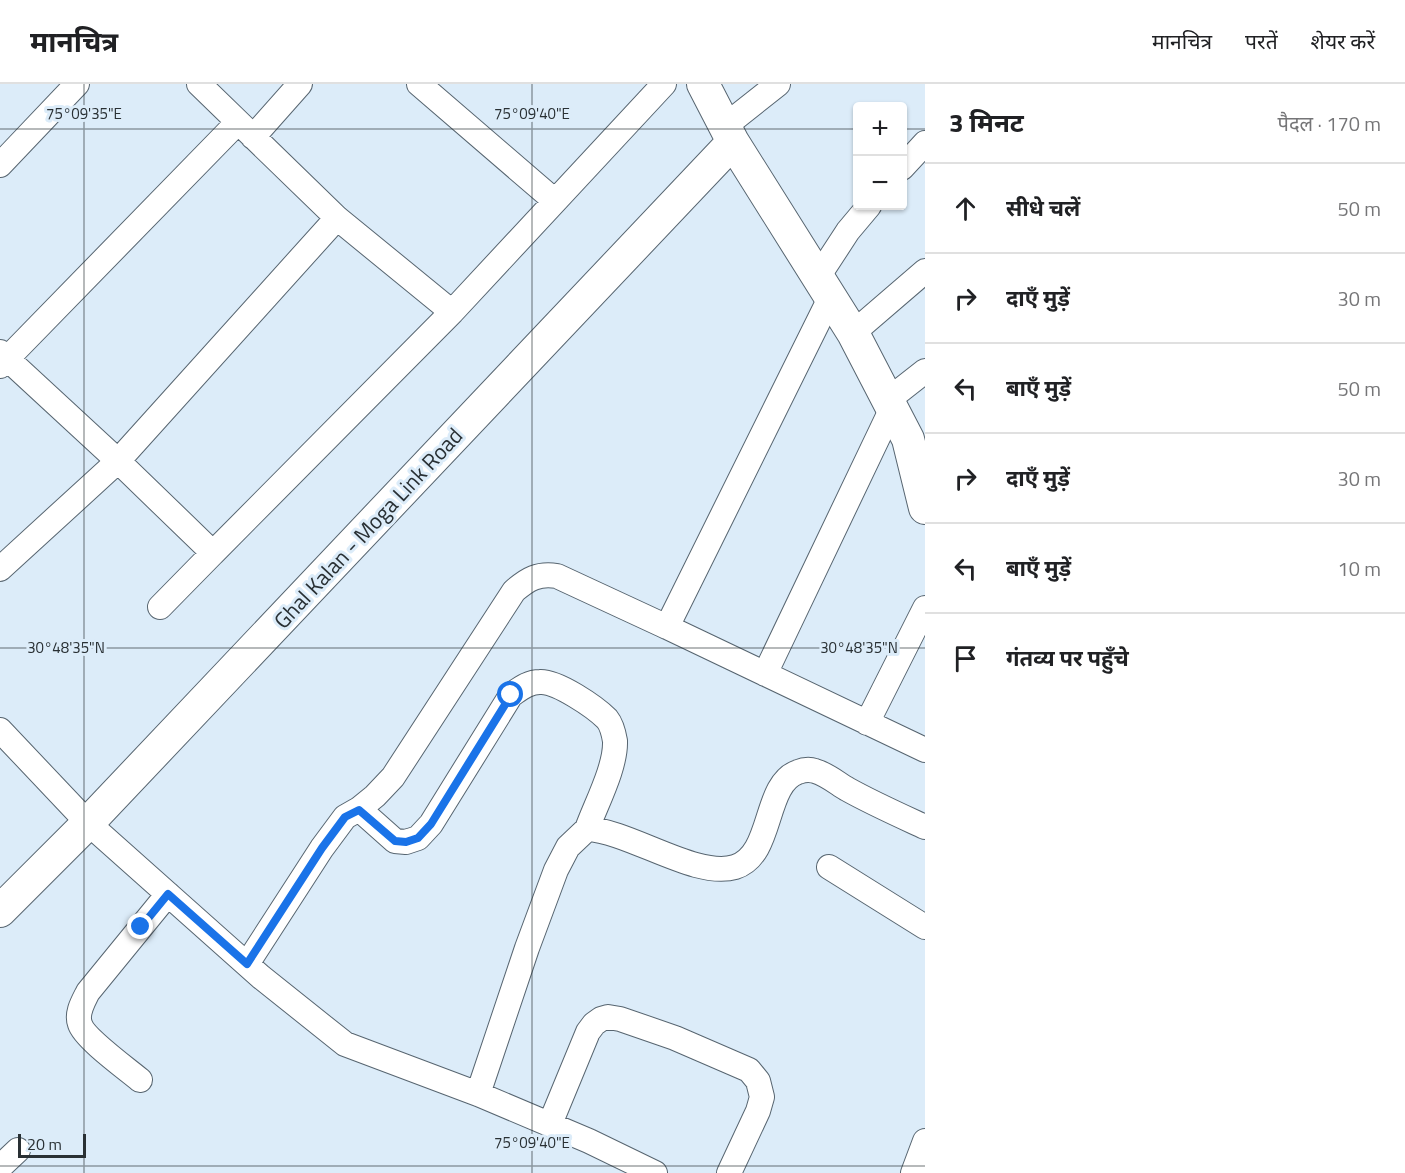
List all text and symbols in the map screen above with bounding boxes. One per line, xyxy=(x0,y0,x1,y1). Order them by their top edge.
text: मानचित्र xyxy=(30,20,118,63)
text: मानचित्र xyxy=(1152,25,1212,57)
text: परतें xyxy=(1245,25,1278,57)
text: शेयर करें xyxy=(1311,25,1375,57)
text: 75°09'35"E xyxy=(46,102,122,125)
text: 75°09'40"E xyxy=(494,102,570,125)
map controls xyxy=(853,102,907,210)
button: + xyxy=(853,102,907,156)
text: 3 मिनट xyxy=(949,103,1024,142)
text: पैदल · 170 m xyxy=(1278,108,1381,139)
button: − xyxy=(853,156,907,210)
text: सीधे चलें xyxy=(1006,191,1080,225)
icon: ahead xyxy=(949,192,982,225)
text: 50 m xyxy=(1337,193,1381,224)
text: दाएँ मुड़ें xyxy=(1006,281,1070,315)
icon: right xyxy=(949,282,982,315)
text: 30 m xyxy=(1337,283,1381,314)
text: बाएँ मुड़ें xyxy=(1006,371,1071,405)
icon: left xyxy=(949,372,982,405)
text: 50 m xyxy=(1337,373,1381,404)
street label: Ghal Kalan - Moga Link Road xyxy=(265,420,471,636)
text: दाएँ मुड़ें xyxy=(1006,461,1070,495)
icon: right xyxy=(949,462,982,495)
text: 30 m xyxy=(1337,463,1381,494)
text: बाएँ मुड़ें xyxy=(1006,551,1071,585)
icon: left xyxy=(949,552,982,585)
text: 10 m xyxy=(1337,553,1381,584)
text: 30°48'35"N xyxy=(27,636,105,659)
text: 30°48'35"N xyxy=(820,636,898,659)
text: गंतव्य पर पहुँचे xyxy=(1006,641,1129,675)
icon: arrive xyxy=(949,642,982,675)
route start xyxy=(497,681,523,707)
route end xyxy=(127,913,153,939)
scale bar xyxy=(18,1131,86,1158)
text: 75°09'40"E xyxy=(494,1131,570,1154)
text: 20 m xyxy=(27,1132,62,1156)

